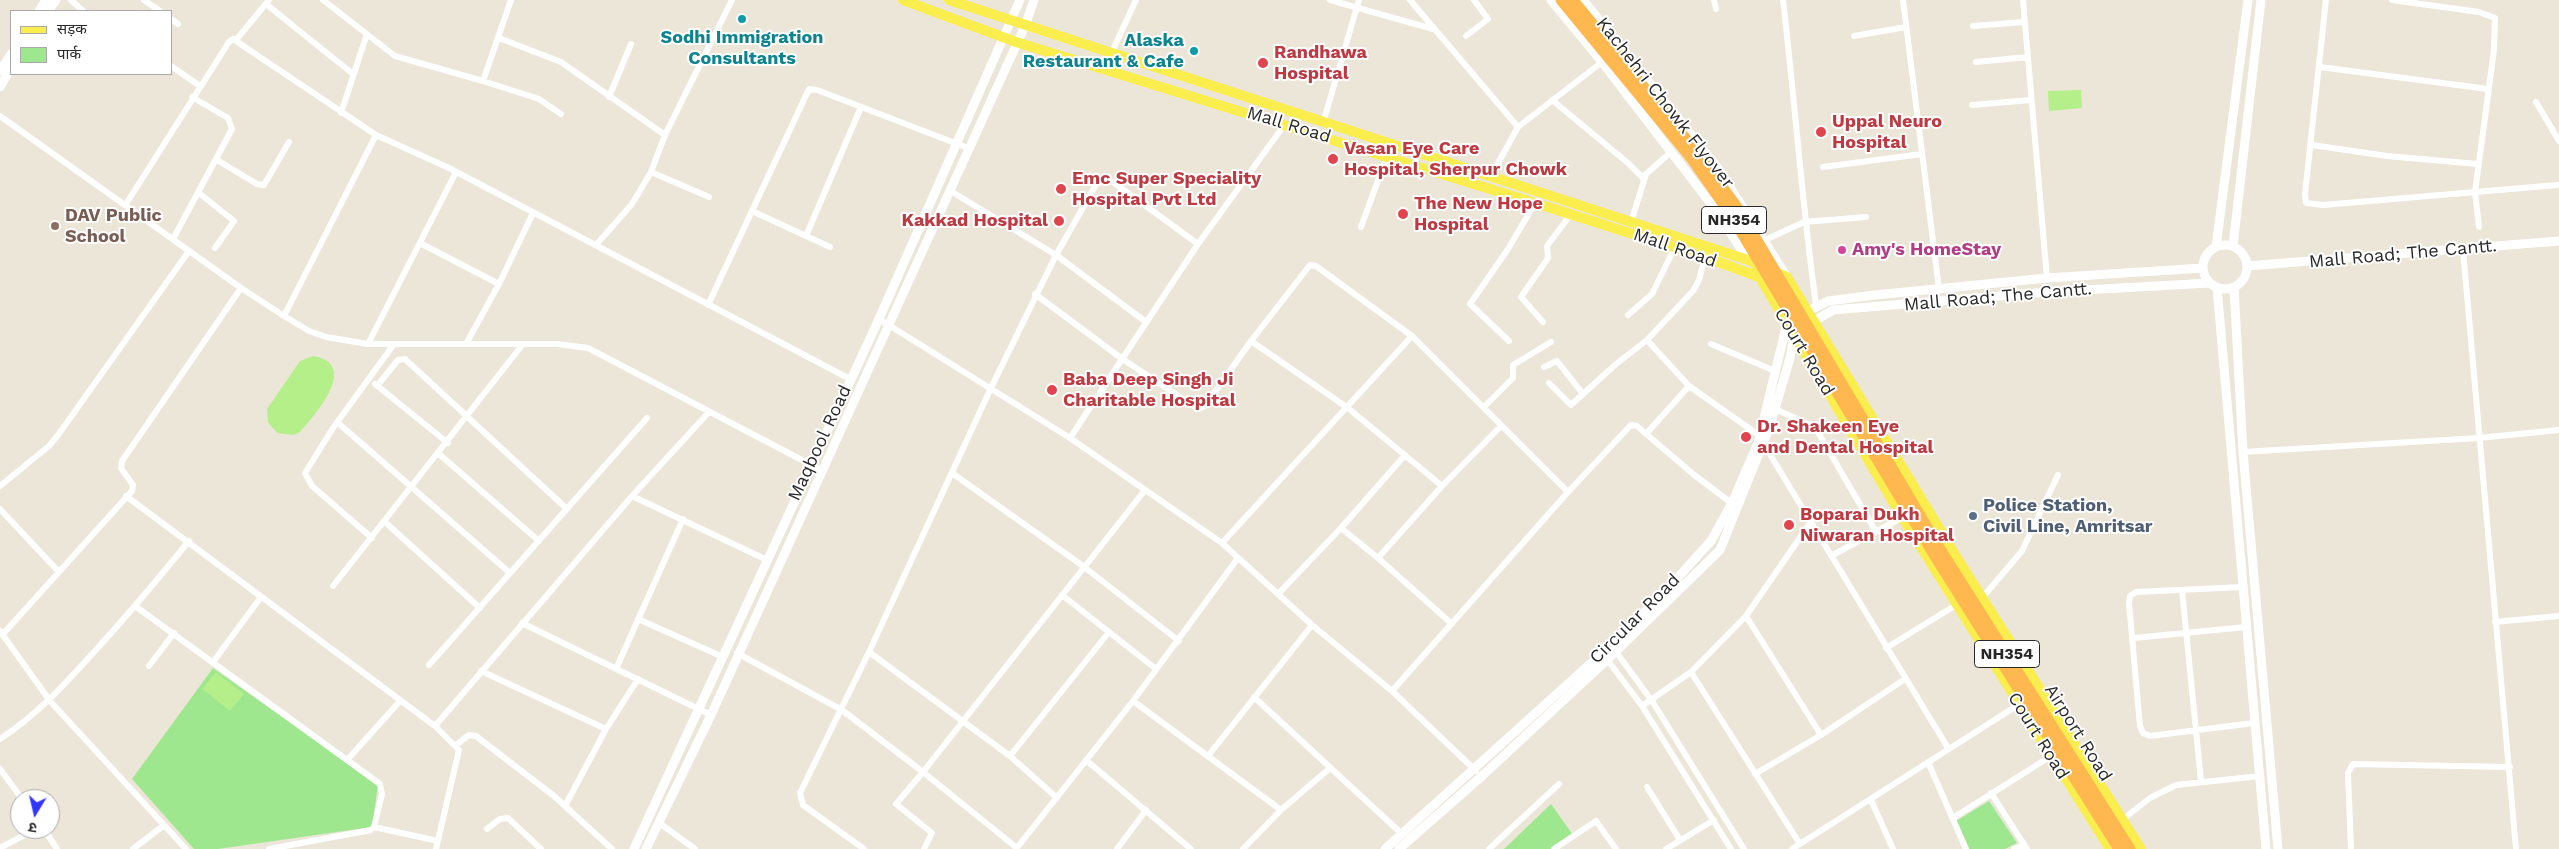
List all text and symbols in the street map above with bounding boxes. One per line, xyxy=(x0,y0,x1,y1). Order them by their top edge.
legend xyxy=(10,10,172,75)
marker: Sodhi Immigration Consultants xyxy=(736,13,748,25)
street label: Kachehri Chowk Flyover xyxy=(1591,13,1739,193)
text: सड़क xyxy=(57,20,87,38)
place label: Sodhi Immigration Consultants xyxy=(661,27,823,70)
place label: Alaska Restaurant & Cafe xyxy=(1023,30,1184,72)
place label: Randhawa Hospital xyxy=(1274,42,1367,84)
text: पार्क xyxy=(57,45,81,63)
marker: Alaska Restaurant & Cafe xyxy=(1188,45,1200,57)
marker: Randhawa Hospital xyxy=(1256,56,1270,70)
street label: Mall Road xyxy=(1244,102,1334,148)
place label: Uppal Neuro Hospital xyxy=(1832,111,1942,154)
marker: Uppal Neuro Hospital xyxy=(1814,125,1828,139)
place label: Vasan Eye Care Hospital, Sherpur Chowk xyxy=(1344,138,1567,180)
marker: Vasan Eye Care Hospital, Sherpur Chowk xyxy=(1326,152,1340,166)
place label: Emc Super Speciality Hospital Pvt Ltd xyxy=(1072,168,1261,210)
marker: Emc Super Speciality Hospital Pvt Ltd xyxy=(1054,182,1068,196)
place label: The New Hope Hospital xyxy=(1414,193,1543,235)
place label: DAV Public School xyxy=(65,205,162,248)
road number: NH354 xyxy=(1702,206,1766,234)
marker: The New Hope Hospital xyxy=(1396,207,1410,221)
place label: Kakkad Hospital xyxy=(902,210,1048,232)
marker: Kakkad Hospital xyxy=(1052,214,1066,228)
marker: DAV Public School xyxy=(49,220,61,232)
street label: Mall Road xyxy=(1631,224,1719,272)
street label: Mall Road; The Cantt. xyxy=(2308,235,2498,273)
place label: Amy's HomeStay xyxy=(1852,239,2001,261)
marker: Amy's HomeStay xyxy=(1836,244,1848,256)
street label: Mall Road; The Cantt. xyxy=(1903,278,2093,316)
street label: Court Road xyxy=(1769,304,1839,400)
place label: Baba Deep Singh Ji Charitable Hospital xyxy=(1063,369,1236,412)
street label: Maqbool Road xyxy=(784,382,856,504)
marker: Baba Deep Singh Ji Charitable Hospital xyxy=(1045,383,1059,397)
place label: Dr. Shakeen Eye and Dental Hospital xyxy=(1757,416,1933,458)
marker: Dr. Shakeen Eye and Dental Hospital xyxy=(1739,430,1753,444)
place label: Police Station, Civil Line, Amritsar xyxy=(1983,495,2153,538)
place label: Boparai Dukh Niwaran Hospital xyxy=(1800,504,1954,546)
marker: Police Station, Civil Line, Amritsar xyxy=(1967,510,1979,522)
marker: Boparai Dukh Niwaran Hospital xyxy=(1782,518,1796,532)
street label: Circular Road xyxy=(1585,569,1685,669)
road number: NH354 xyxy=(1974,641,2040,668)
street label: Airport Road xyxy=(2040,680,2116,786)
street label: Court Road xyxy=(2003,688,2073,784)
north arrow xyxy=(10,789,60,839)
text: उ xyxy=(28,819,38,836)

